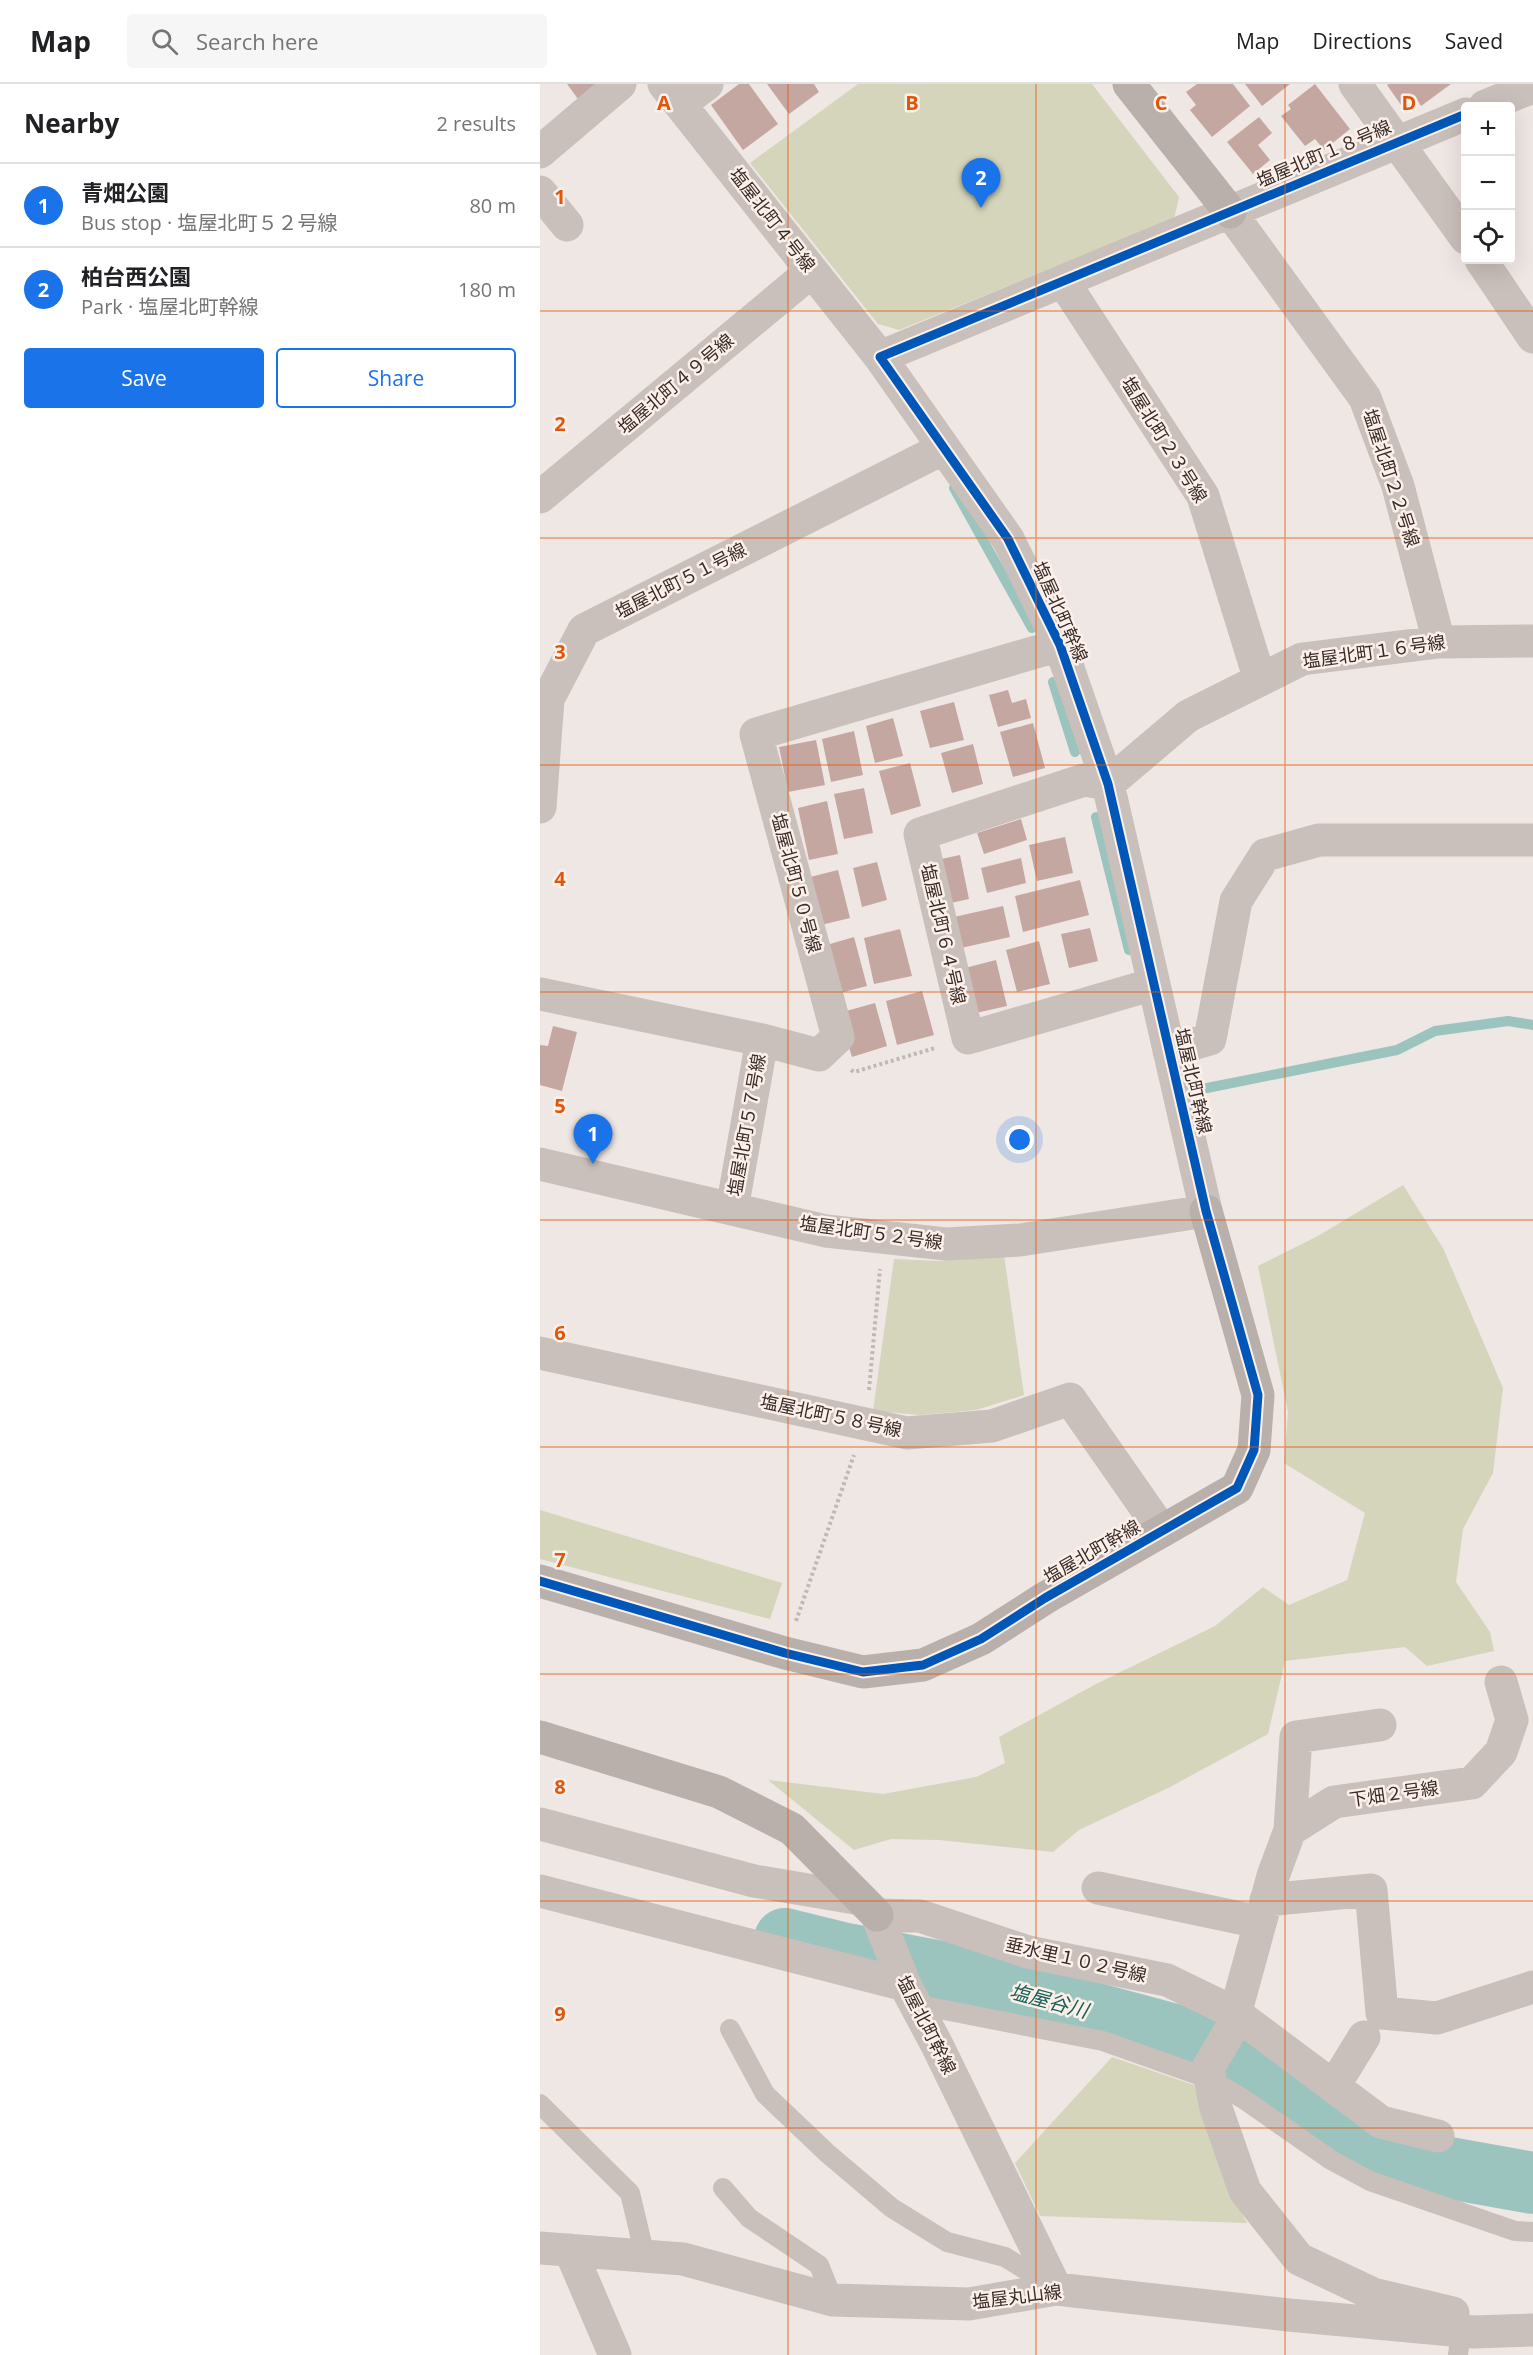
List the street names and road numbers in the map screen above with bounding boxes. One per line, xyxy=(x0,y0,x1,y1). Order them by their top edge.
street label: 塩屋北町１８号線 xyxy=(1253,114,1395,192)
street label: 塩屋北町４号線 xyxy=(725,162,821,276)
street label: 塩屋北町４９号線 xyxy=(612,328,738,439)
street label: 塩屋北町２３号線 xyxy=(1117,372,1213,507)
street label: 塩屋北町２２号線 xyxy=(1358,406,1426,550)
street label: 塩屋北町５１号線 xyxy=(611,537,750,623)
street label: 塩屋北町幹線 xyxy=(1028,557,1094,666)
street label: 塩屋北町１６号線 xyxy=(1301,629,1447,673)
street label: 塩屋北町５０号線 xyxy=(767,810,827,955)
street label: 塩屋北町６４号線 xyxy=(916,861,972,1007)
street label: 塩屋北町幹線 xyxy=(1170,1025,1218,1136)
street label: 塩屋北町５７号線 xyxy=(722,1052,770,1198)
street label: 塩屋北町５２号線 xyxy=(798,1210,944,1254)
street label: 塩屋北町５８号線 xyxy=(758,1388,904,1442)
street label: 塩屋北町幹線 xyxy=(1039,1514,1144,1589)
street label: 下畑２号線 xyxy=(1348,1775,1440,1811)
street label: 垂水里１０２号線 xyxy=(1003,1931,1149,1987)
street label: 塩屋北町幹線 xyxy=(892,1971,962,2078)
street label: 塩屋丸山線 xyxy=(971,2279,1063,2313)

